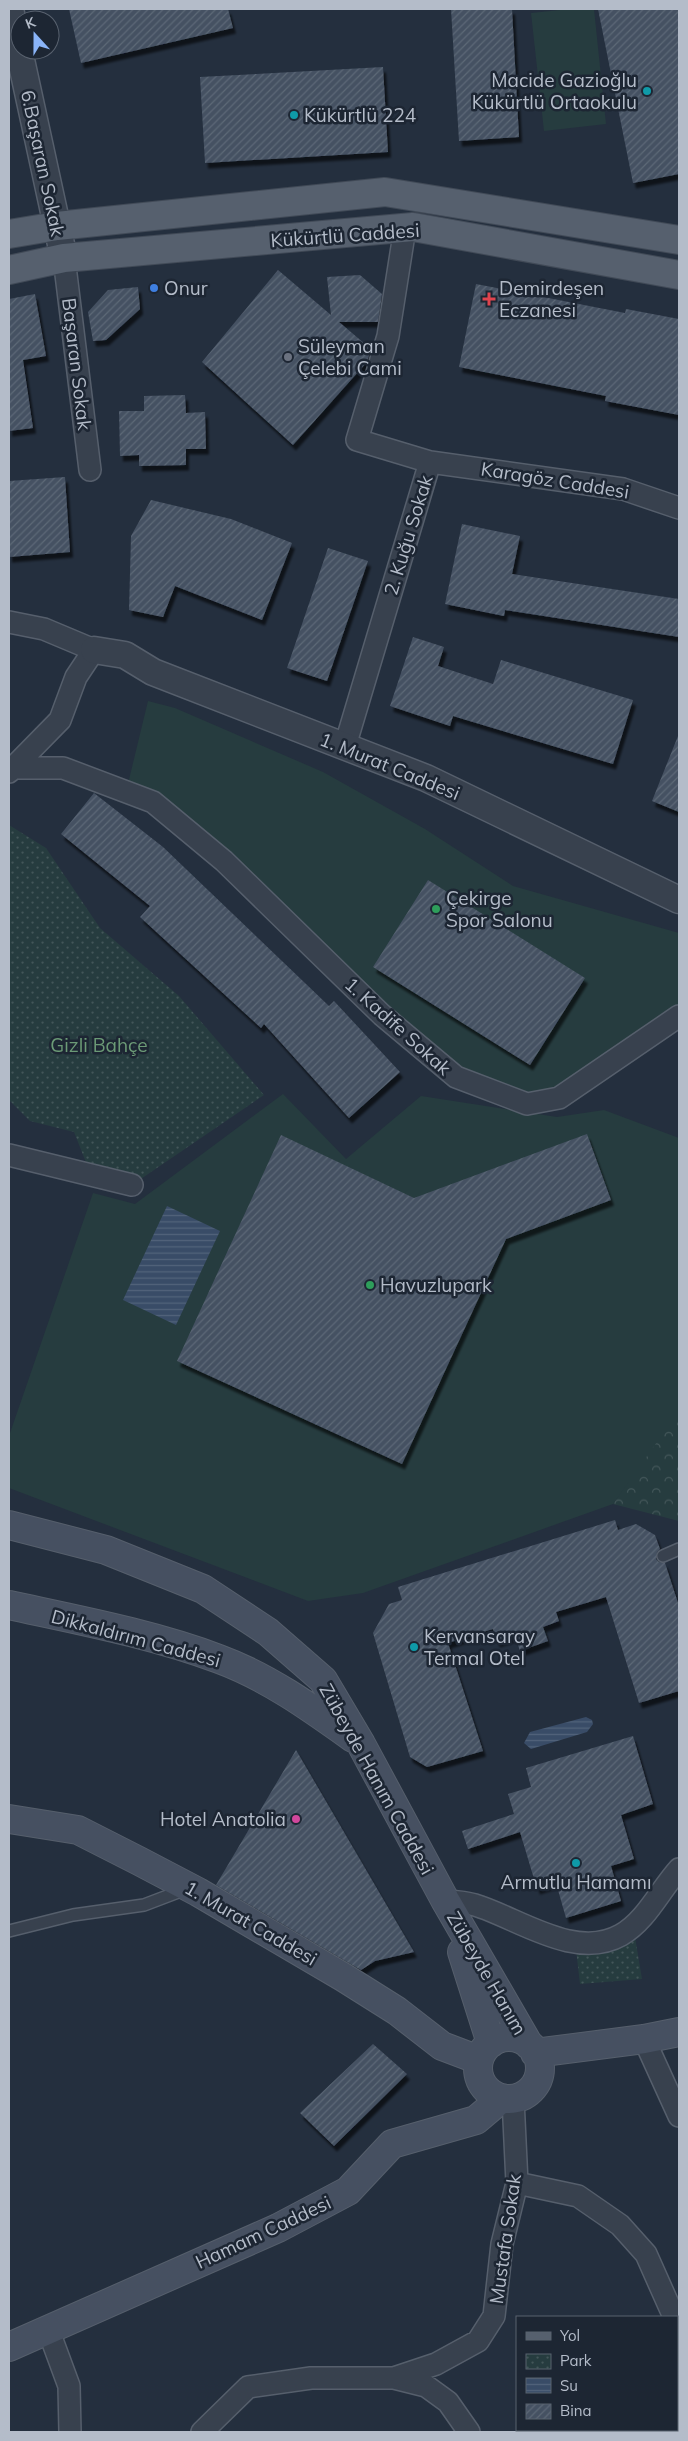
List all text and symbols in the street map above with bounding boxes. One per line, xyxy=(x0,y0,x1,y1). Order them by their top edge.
north arrow xyxy=(10,10,60,60)
text: K xyxy=(23,13,39,33)
place label: Macide Gazioğlu Kükürtlü Ortaokulu xyxy=(472,68,637,114)
marker: Macide Gazioğlu Kükürtlü Ortaokulu xyxy=(641,85,653,97)
street label: 6.Başaran Sokak xyxy=(16,88,70,238)
place label: Kükürtlü 224 xyxy=(304,103,416,127)
marker: Kükürtlü 224 xyxy=(288,109,300,121)
street label: Kükürtlü Caddesi xyxy=(270,218,420,252)
place label: Onur xyxy=(164,276,208,300)
place label: Demirdeşen Eczanesi xyxy=(499,276,604,322)
marker: Onur xyxy=(148,282,160,294)
marker: Demirdeşen Eczanesi xyxy=(483,293,495,305)
street label: Başaran Sokak xyxy=(57,297,97,432)
place label: Süleyman Çelebi Cami xyxy=(298,334,402,380)
marker: Süleyman Çelebi Cami xyxy=(282,351,294,363)
street label: Karagöz Caddesi xyxy=(479,456,631,504)
street label: 2. Kuğu Sokak xyxy=(378,472,438,598)
street label: 1. Murat Caddesi xyxy=(316,727,464,805)
place label: Çekirge Spor Salonu xyxy=(446,886,553,932)
marker: Çekirge Spor Salonu xyxy=(430,903,442,915)
street label: 1. Kadife Sokak xyxy=(340,972,456,1080)
park label: Gizli Bahçe xyxy=(50,1033,148,1057)
place label: Havuzlupark xyxy=(380,1273,492,1297)
marker: Havuzlupark xyxy=(364,1279,376,1291)
street label: Dikkaldırım Caddesi xyxy=(49,1604,223,1672)
place label: Kervansaray Termal Otel xyxy=(424,1624,535,1670)
marker: Kervansaray Termal Otel xyxy=(408,1641,420,1653)
street label: Zübeyde Hanım Caddesi xyxy=(314,1679,440,1879)
place label: Hotel Anatolia xyxy=(160,1807,286,1831)
marker: Hotel Anatolia xyxy=(290,1813,302,1825)
marker: Armutlu Hamamı xyxy=(570,1857,582,1869)
place label: Armutlu Hamamı xyxy=(501,1870,651,1894)
street label: 1. Murat Caddesi xyxy=(181,1875,321,1971)
street label: Zübeyde Hanım xyxy=(442,1907,532,2039)
street label: Mustafa Sokak xyxy=(484,2172,526,2305)
street label: Hamam Caddesi xyxy=(191,2190,335,2274)
legend xyxy=(516,2316,678,2431)
text: Yol xyxy=(559,2326,580,2345)
text: Park xyxy=(560,2351,592,2370)
text: Su xyxy=(560,2376,578,2395)
text: Bina xyxy=(560,2401,592,2420)

